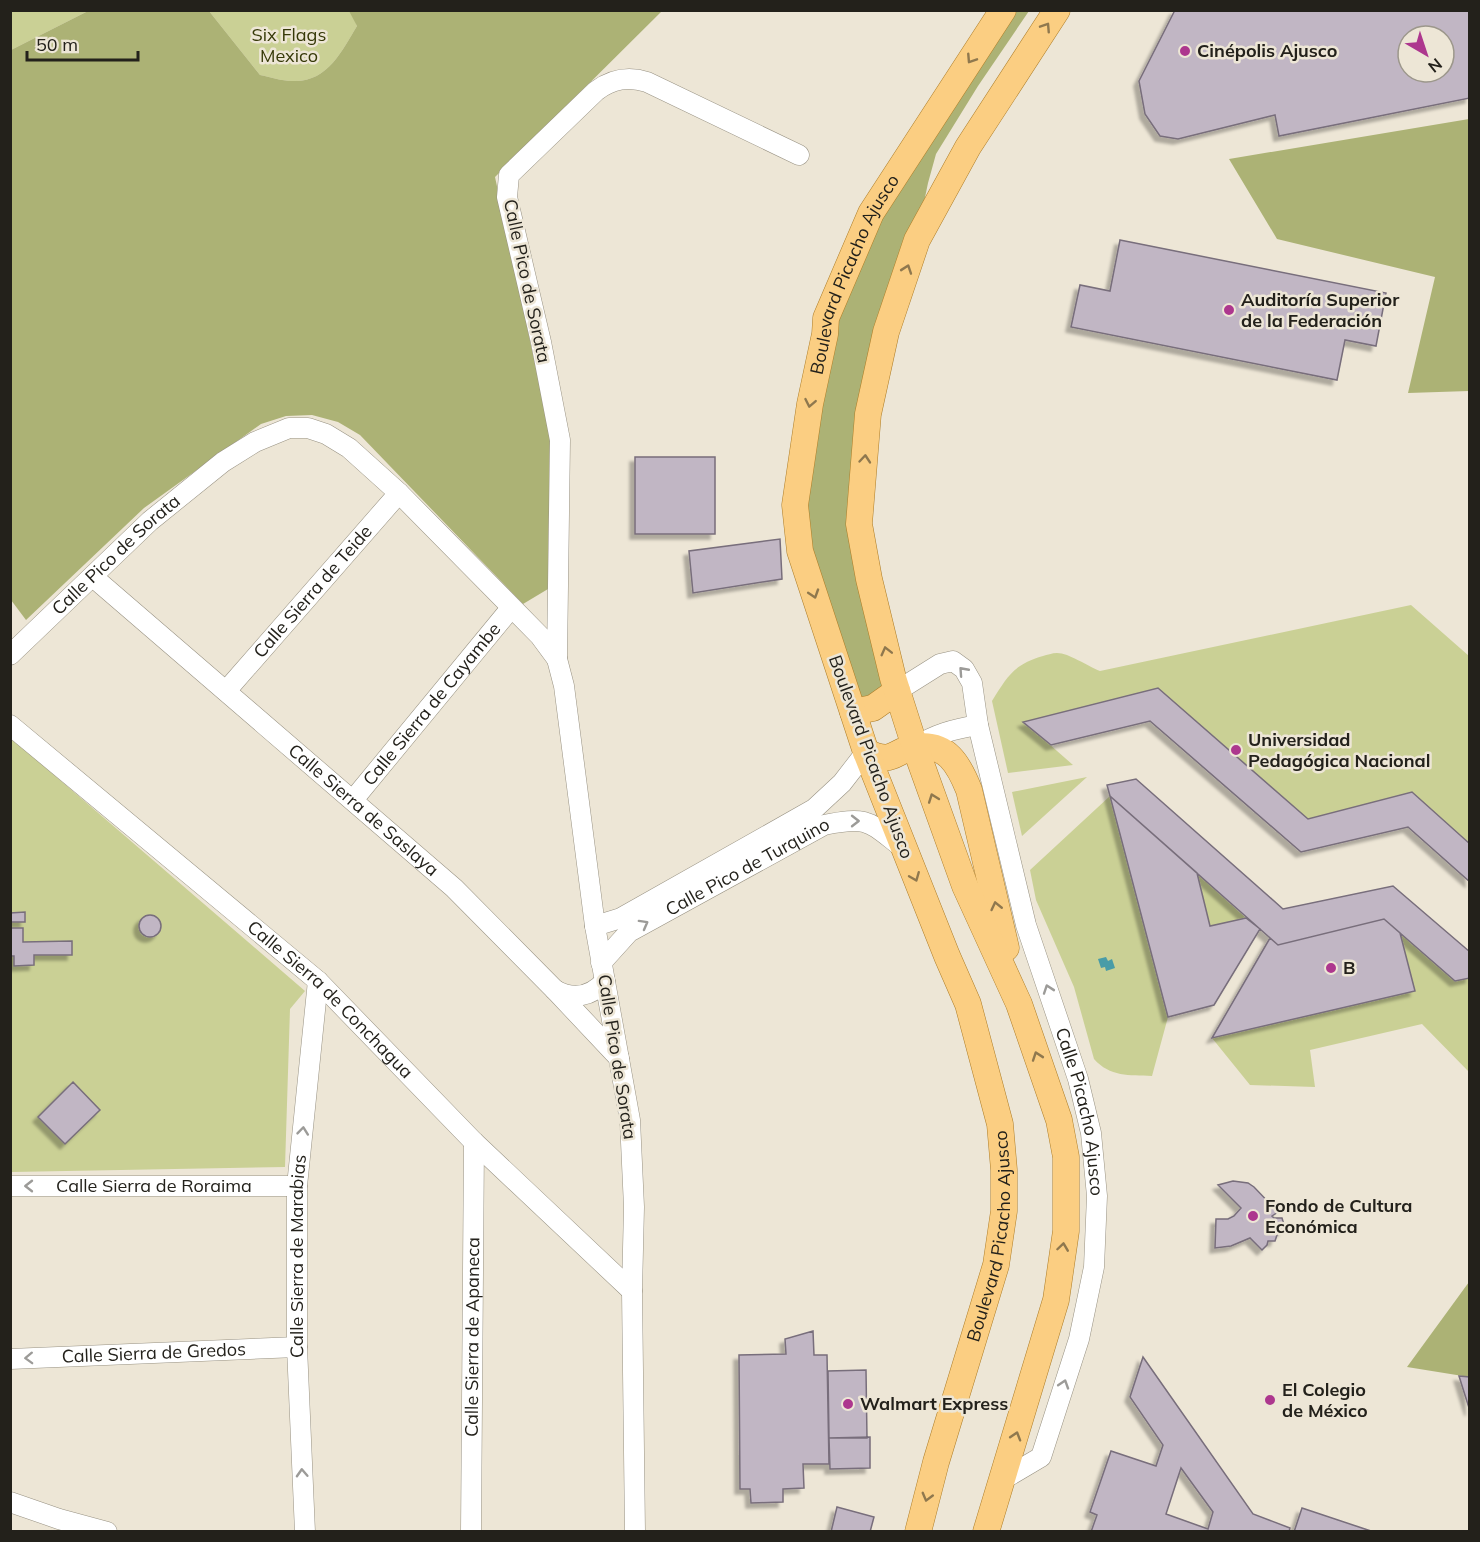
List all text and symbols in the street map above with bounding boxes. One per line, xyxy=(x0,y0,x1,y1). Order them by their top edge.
park label: Six Flags Mexico xyxy=(252,23,326,67)
one-way arrow xyxy=(1038,23,1049,34)
scale bar xyxy=(27,24,138,62)
north arrow xyxy=(1396,24,1456,84)
text: 50 m xyxy=(36,33,78,56)
place label: Cinépolis Ajusco xyxy=(1197,39,1337,62)
marker: Cinépolis Ajusco xyxy=(1178,44,1192,58)
one-way arrow xyxy=(967,53,978,64)
text: N xyxy=(1424,54,1446,77)
street label: Boulevard Picacho Ajusco xyxy=(805,170,904,377)
street label: Calle Pico de Sorata xyxy=(499,197,556,365)
one-way arrow xyxy=(900,264,913,275)
place label: Auditoría Superior de la Federación xyxy=(1241,288,1400,332)
marker: Auditoría Superior de la Federación xyxy=(1222,303,1236,317)
one-way arrow xyxy=(804,398,817,408)
one-way arrow xyxy=(858,454,871,463)
street label: Calle Pico de Sorata xyxy=(47,489,185,620)
street label: Calle Sierra de Teide xyxy=(248,520,377,663)
one-way arrow xyxy=(807,588,819,599)
street label: Calle Sierra de Cayambe xyxy=(358,618,505,790)
one-way arrow xyxy=(881,646,894,656)
street label: Boulevard Picacho Ajusco xyxy=(824,652,919,862)
one-way arrow xyxy=(959,666,970,677)
place label: Universidad Pedagógica Nacional xyxy=(1248,728,1430,772)
street label: Calle Sierra de Saslaya xyxy=(284,739,444,881)
marker: Universidad Pedagógica Nacional xyxy=(1229,743,1243,757)
one-way arrow xyxy=(927,793,940,804)
street label: Calle Pico de Turquino xyxy=(661,812,833,921)
one-way arrow xyxy=(851,815,860,827)
one-way arrow xyxy=(908,870,920,881)
one-way arrow xyxy=(990,901,1003,911)
street label: Calle Sierra de Conchagua xyxy=(243,915,418,1083)
one-way arrow xyxy=(638,920,648,931)
place label: B xyxy=(1343,956,1355,979)
marker: B xyxy=(1324,961,1338,975)
street label: Calle Pico de Sorata xyxy=(593,973,642,1141)
one-way arrow xyxy=(1043,984,1055,995)
street label: Calle Picacho Ajusco xyxy=(1050,1025,1109,1197)
one-way arrow xyxy=(1032,1051,1044,1062)
one-way arrow xyxy=(296,1127,309,1136)
street label: Boulevard Picacho Ajusco xyxy=(961,1129,1015,1344)
street label: Calle Sierra de Marabias xyxy=(285,1153,311,1358)
street label: Calle Sierra de Roraima xyxy=(56,1174,252,1197)
one-way arrow xyxy=(24,1180,33,1192)
place label: Fondo de Cultura Económica xyxy=(1265,1194,1412,1238)
marker: Fondo de Cultura Económica xyxy=(1246,1209,1260,1223)
street label: Calle Sierra de Apaneca xyxy=(460,1237,484,1437)
one-way arrow xyxy=(1057,1242,1069,1252)
street label: Calle Sierra de Gredos xyxy=(61,1337,247,1368)
one-way arrow xyxy=(24,1352,33,1365)
place label: El Colegio de México xyxy=(1282,1378,1368,1422)
one-way arrow xyxy=(1057,1379,1070,1390)
place label: Walmart Express xyxy=(860,1392,1008,1415)
marker: El Colegio de México xyxy=(1263,1393,1277,1407)
marker: Walmart Express xyxy=(841,1397,855,1411)
one-way arrow xyxy=(1009,1431,1021,1442)
one-way arrow xyxy=(296,1469,309,1478)
one-way arrow xyxy=(922,1491,934,1502)

